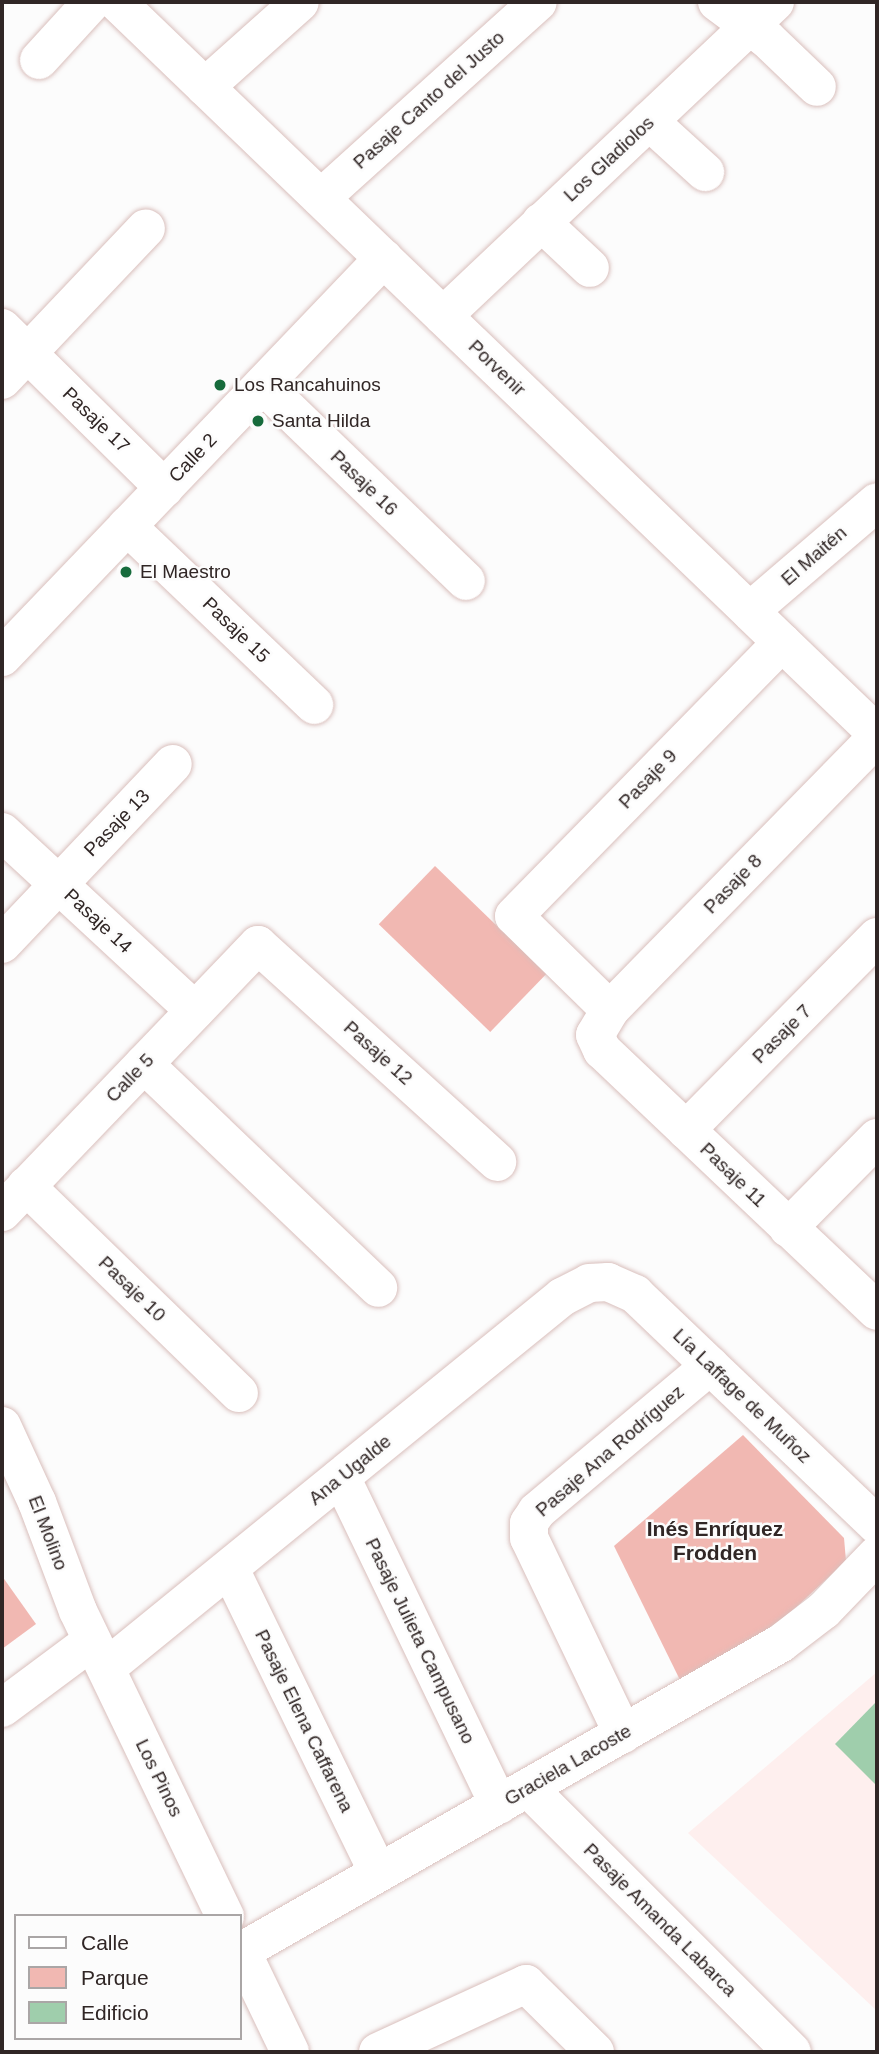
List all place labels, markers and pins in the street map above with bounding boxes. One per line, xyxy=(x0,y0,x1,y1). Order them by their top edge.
place label: Los Rancahuinos xyxy=(234,374,381,396)
marker: Los Rancahuinos xyxy=(212,377,228,393)
place label: Santa Hilda xyxy=(272,410,370,432)
marker: Santa Hilda xyxy=(250,413,266,429)
place label: El Maestro xyxy=(140,561,231,583)
marker: El Maestro xyxy=(118,564,134,580)

